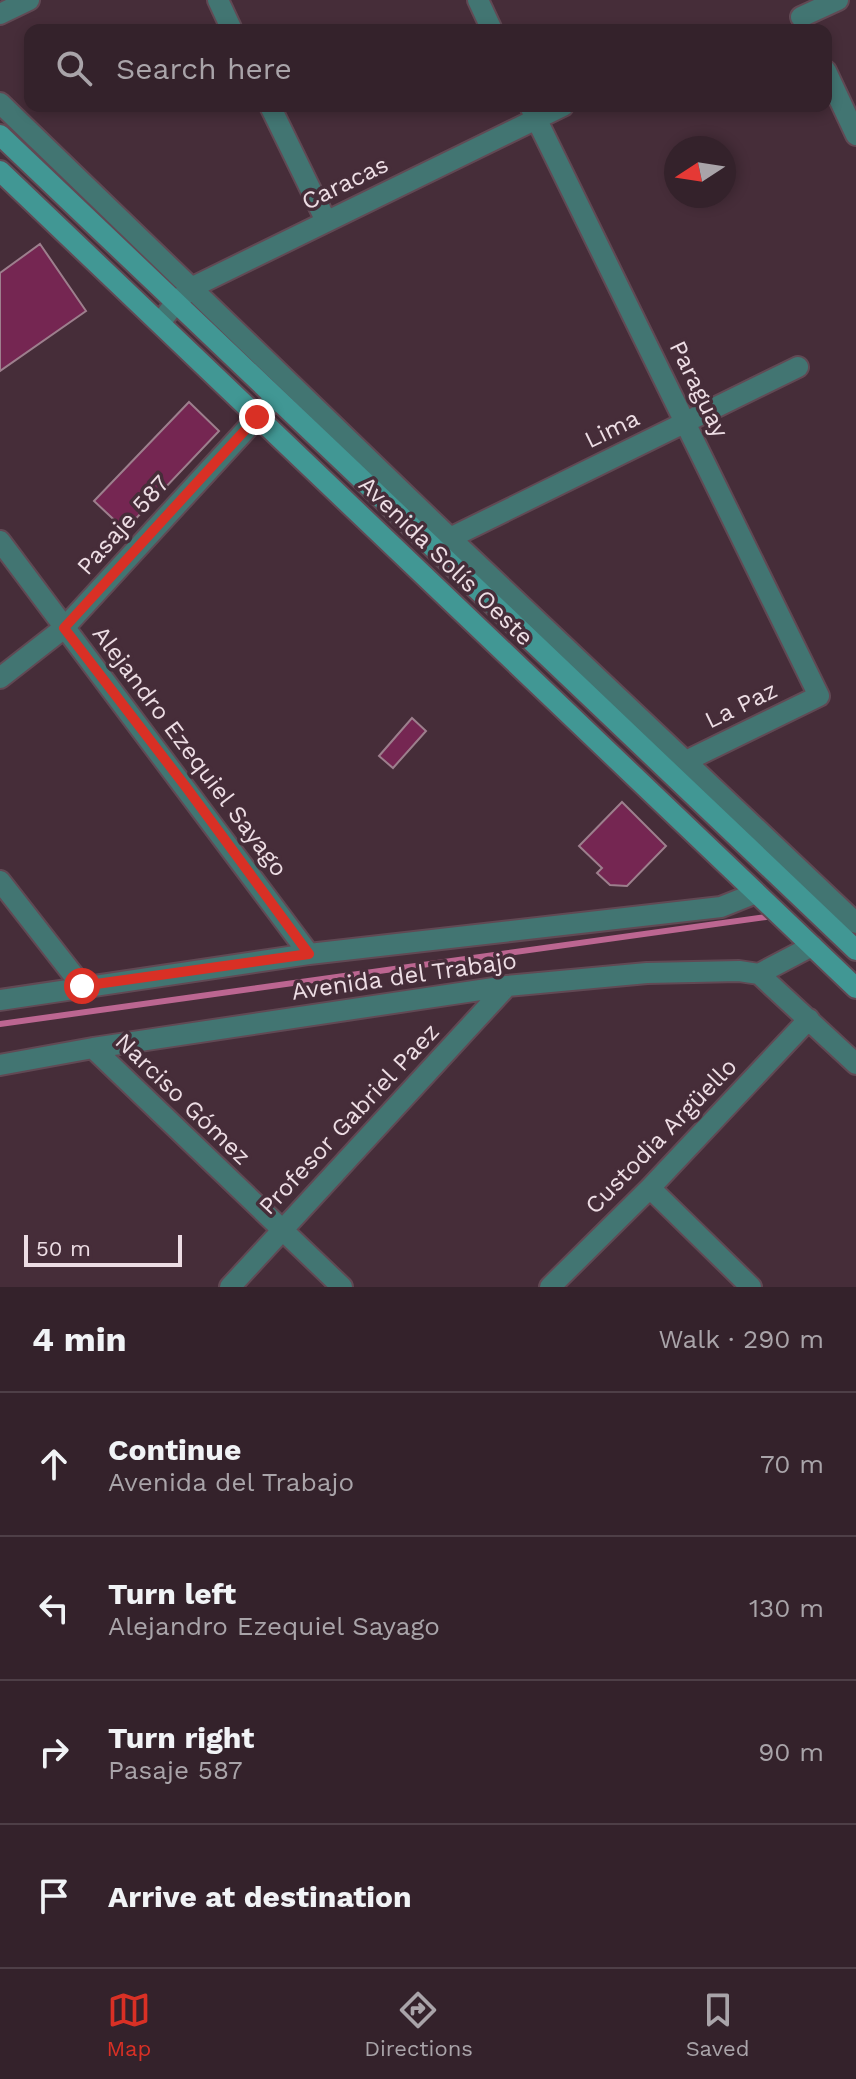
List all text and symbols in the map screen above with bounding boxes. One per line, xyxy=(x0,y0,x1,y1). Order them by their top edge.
search box xyxy=(24,24,832,112)
icon: search xyxy=(52,46,96,90)
text: Search here xyxy=(116,51,292,86)
north arrow xyxy=(664,136,736,208)
street label: Caracas xyxy=(297,150,393,216)
street label: Paraguay xyxy=(664,336,735,442)
route end xyxy=(239,399,275,435)
street label: Lima xyxy=(580,404,644,454)
street label: Pasaje 587 xyxy=(71,470,175,580)
street label: Avenida Solís Oeste xyxy=(353,470,539,652)
street label: Alejandro Ezequiel Sayago xyxy=(87,620,293,882)
street label: La Paz xyxy=(700,676,782,734)
street label: Avenida del Trabajo xyxy=(290,946,518,1006)
route start xyxy=(64,968,100,1004)
street label: Profesor Gabriel Paez xyxy=(253,1018,445,1220)
street label: Narciso Gómez xyxy=(110,1028,256,1170)
street label: Custodia Argüello xyxy=(580,1052,742,1220)
scale bar xyxy=(24,1231,182,1267)
text: 50 m xyxy=(36,1236,91,1261)
text: 4 min xyxy=(32,1319,127,1359)
text: Walk · 290 m xyxy=(659,1324,824,1354)
text: Continue xyxy=(108,1432,241,1467)
icon: ahead xyxy=(32,1442,76,1486)
text: 70 m xyxy=(760,1449,824,1479)
text: Avenida del Trabajo xyxy=(108,1467,354,1497)
text: Turn left xyxy=(108,1576,236,1611)
icon: left xyxy=(32,1586,76,1630)
text: 130 m xyxy=(749,1593,824,1623)
text: Alejandro Ezequiel Sayago xyxy=(108,1611,440,1641)
text: Turn right xyxy=(108,1720,254,1755)
icon: right xyxy=(32,1730,76,1774)
text: 90 m xyxy=(758,1737,824,1767)
text: Pasaje 587 xyxy=(108,1755,242,1785)
icon: arrive xyxy=(32,1874,76,1918)
text: Arrive at destination xyxy=(108,1879,412,1914)
tab: Map xyxy=(106,1988,151,2061)
tab: Directions xyxy=(364,1988,473,2061)
tab: Saved xyxy=(686,1988,750,2061)

